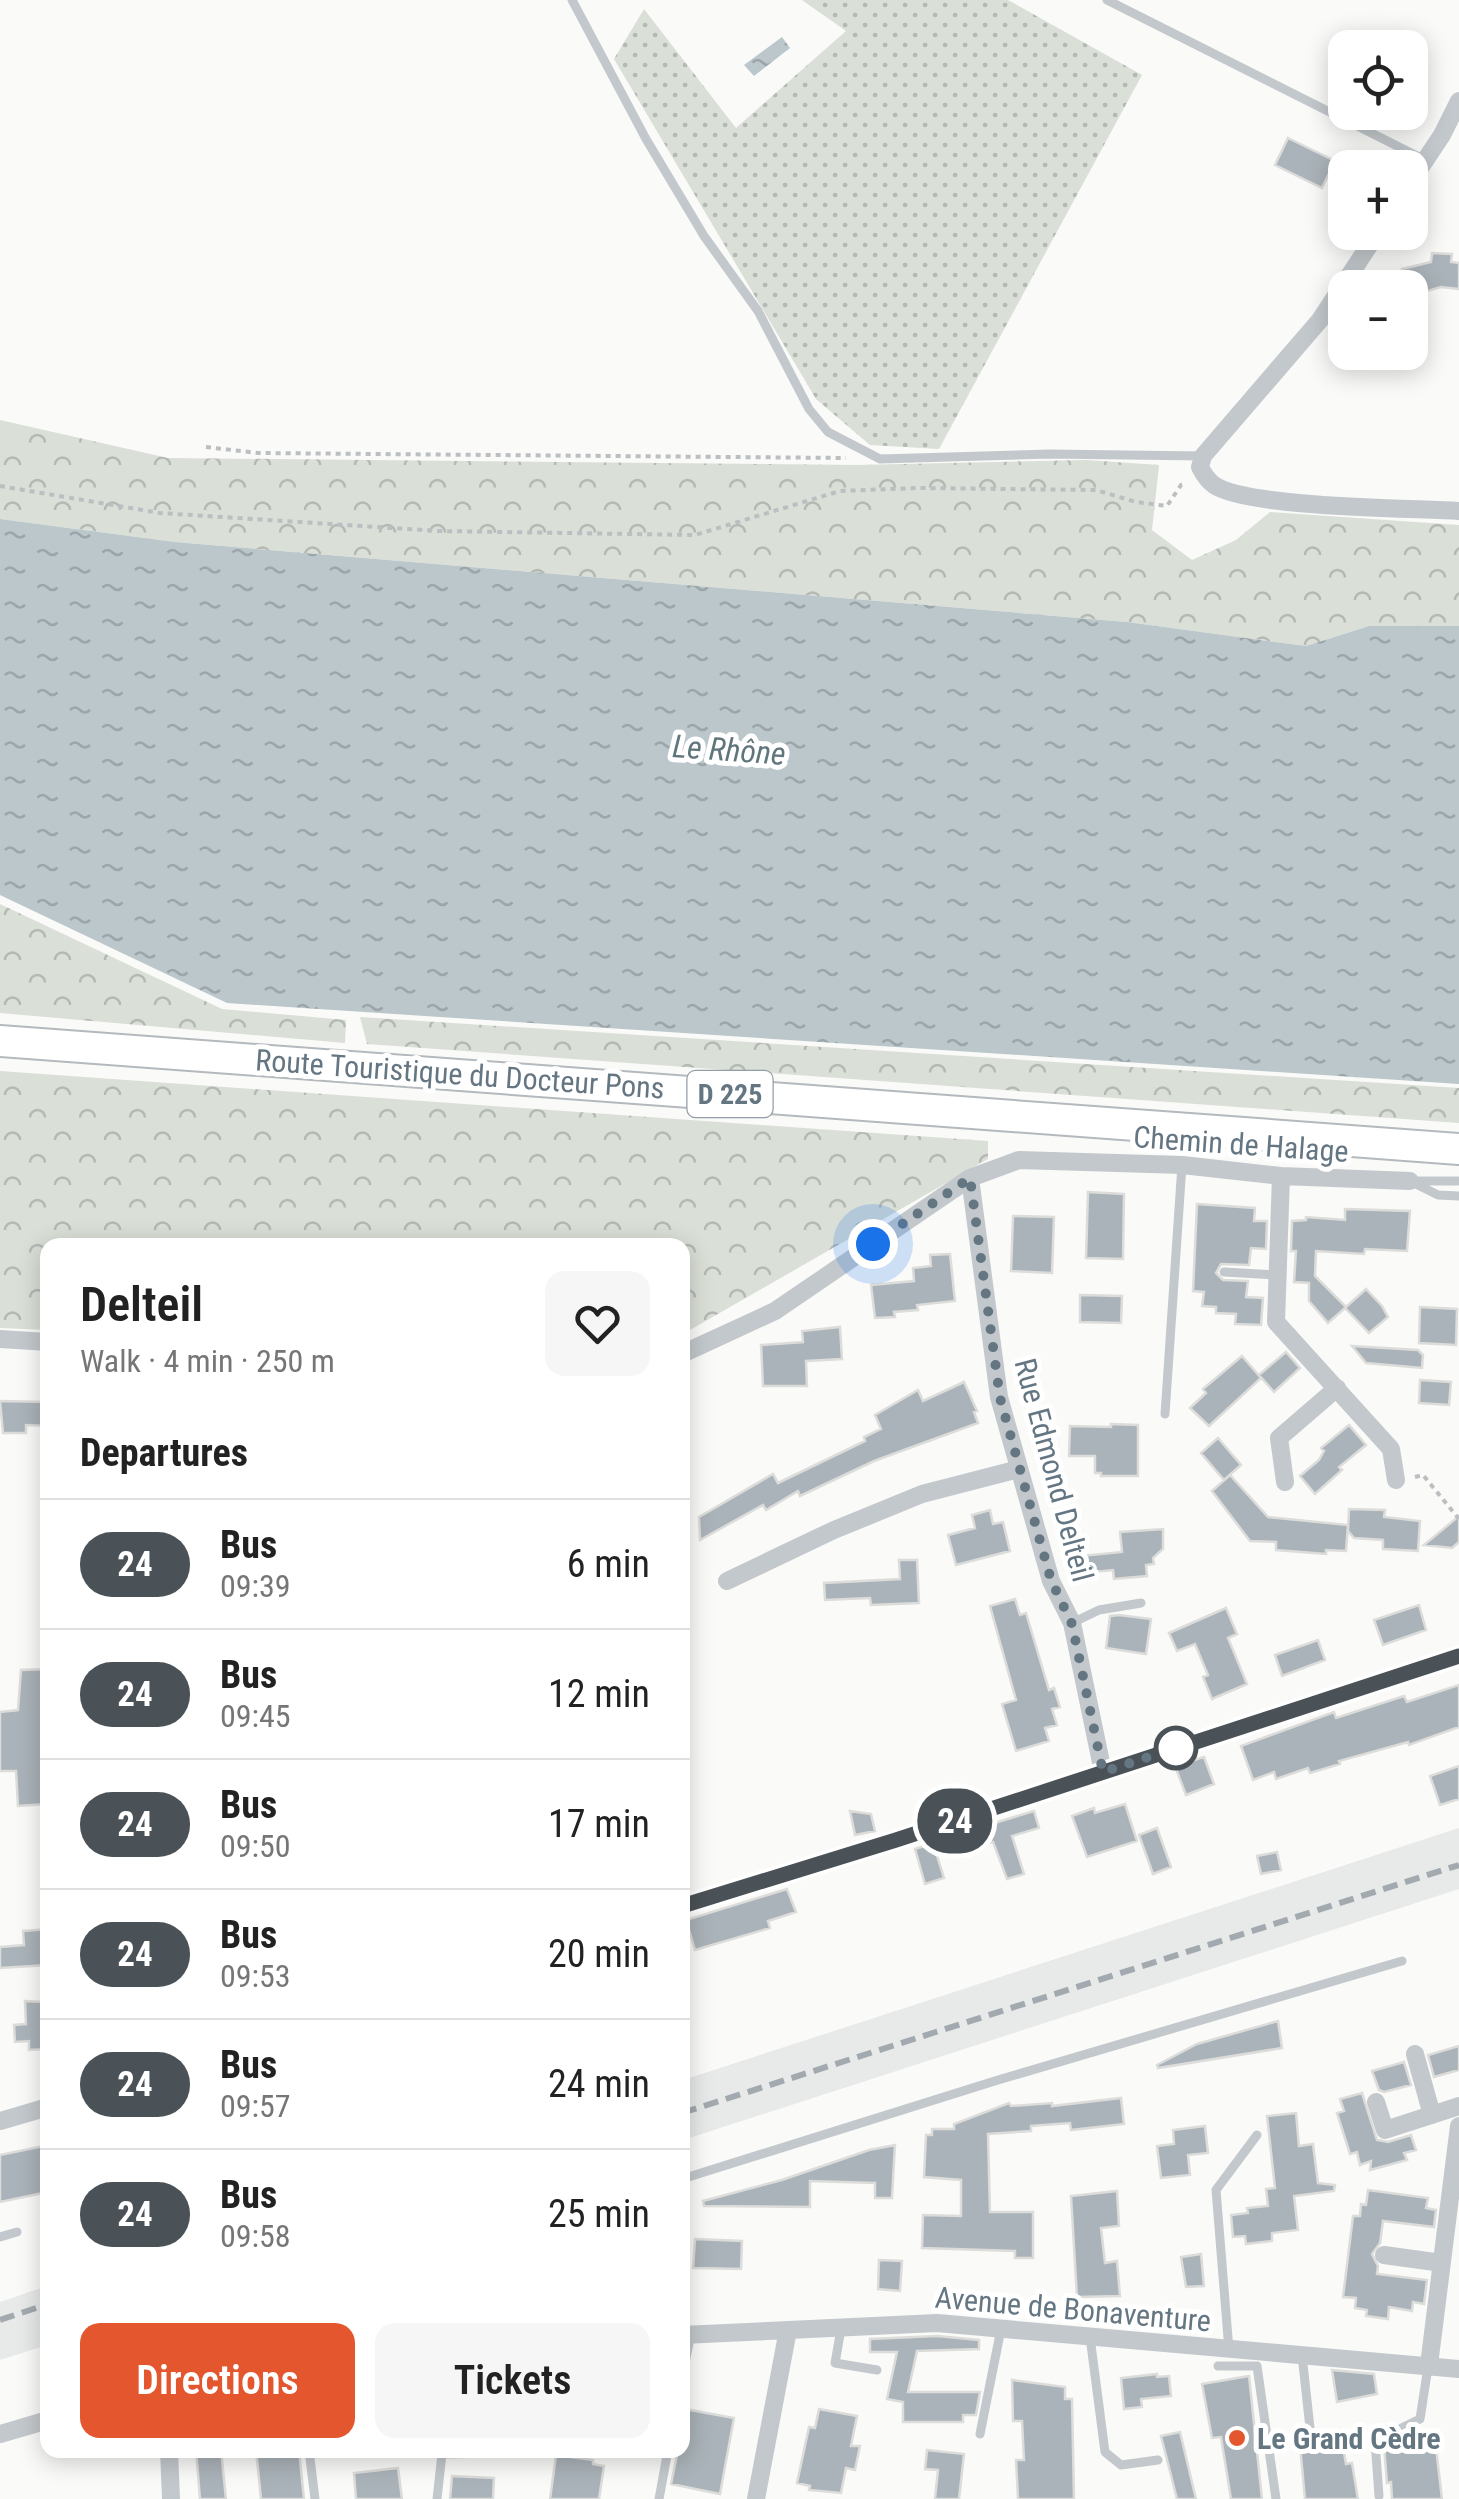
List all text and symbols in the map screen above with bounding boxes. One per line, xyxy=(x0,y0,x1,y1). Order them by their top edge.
map controls xyxy=(1328,30,1428,370)
button: locate xyxy=(1328,30,1428,130)
button: + xyxy=(1328,150,1428,250)
button: − xyxy=(1328,270,1428,370)
water label: Le Rhône xyxy=(671,727,787,773)
street label: Route Touristique du Docteur Pons xyxy=(254,1042,666,1106)
road number: D 225 xyxy=(688,1071,772,1117)
street label: Chemin de Halage xyxy=(1132,1119,1350,1169)
your location xyxy=(848,1219,898,1269)
button: heart xyxy=(545,1271,650,1376)
text: Delteil xyxy=(80,1276,203,1333)
text: Walk · 4 min · 250 m xyxy=(80,1342,335,1380)
street label: Rue Edmond Delteil xyxy=(1007,1355,1101,1585)
text: Departures xyxy=(80,1431,248,1475)
text: Bus xyxy=(220,1523,277,1567)
text: 6 min xyxy=(567,1542,650,1586)
text: 24 xyxy=(117,1544,153,1585)
text: 09:39 xyxy=(220,1567,291,1605)
text: Bus xyxy=(220,1653,277,1697)
text: 12 min xyxy=(548,1672,650,1716)
text: 24 xyxy=(117,1674,153,1715)
text: 09:45 xyxy=(220,1697,291,1735)
unlabelled marker xyxy=(1155,1727,1197,1769)
text: Bus xyxy=(220,1783,277,1827)
line badge: 24 xyxy=(910,1788,1000,1854)
text: 24 xyxy=(937,1801,973,1842)
text: 17 min xyxy=(548,1802,650,1846)
text: 24 xyxy=(117,1804,153,1845)
text: 09:50 xyxy=(220,1827,291,1865)
text: Bus xyxy=(220,1913,277,1957)
text: 20 min xyxy=(548,1932,650,1976)
text: 24 xyxy=(117,1934,153,1975)
text: 09:53 xyxy=(220,1957,291,1995)
text: Bus xyxy=(220,2043,277,2087)
text: 24 min xyxy=(548,2062,650,2106)
text: 24 xyxy=(117,2064,153,2105)
text: 09:57 xyxy=(220,2087,291,2125)
text: Bus xyxy=(220,2173,277,2217)
text: 25 min xyxy=(548,2192,650,2236)
text: 24 xyxy=(117,2194,153,2235)
text: 09:58 xyxy=(220,2217,291,2255)
street label: Avenue de Bonaventure xyxy=(934,2280,1212,2338)
button: Directions xyxy=(80,2323,355,2438)
button: Tickets xyxy=(375,2323,650,2438)
place label: Le Grand Cèdre xyxy=(1257,2421,1441,2456)
marker: Le Grand Cèdre xyxy=(1226,2427,1248,2449)

